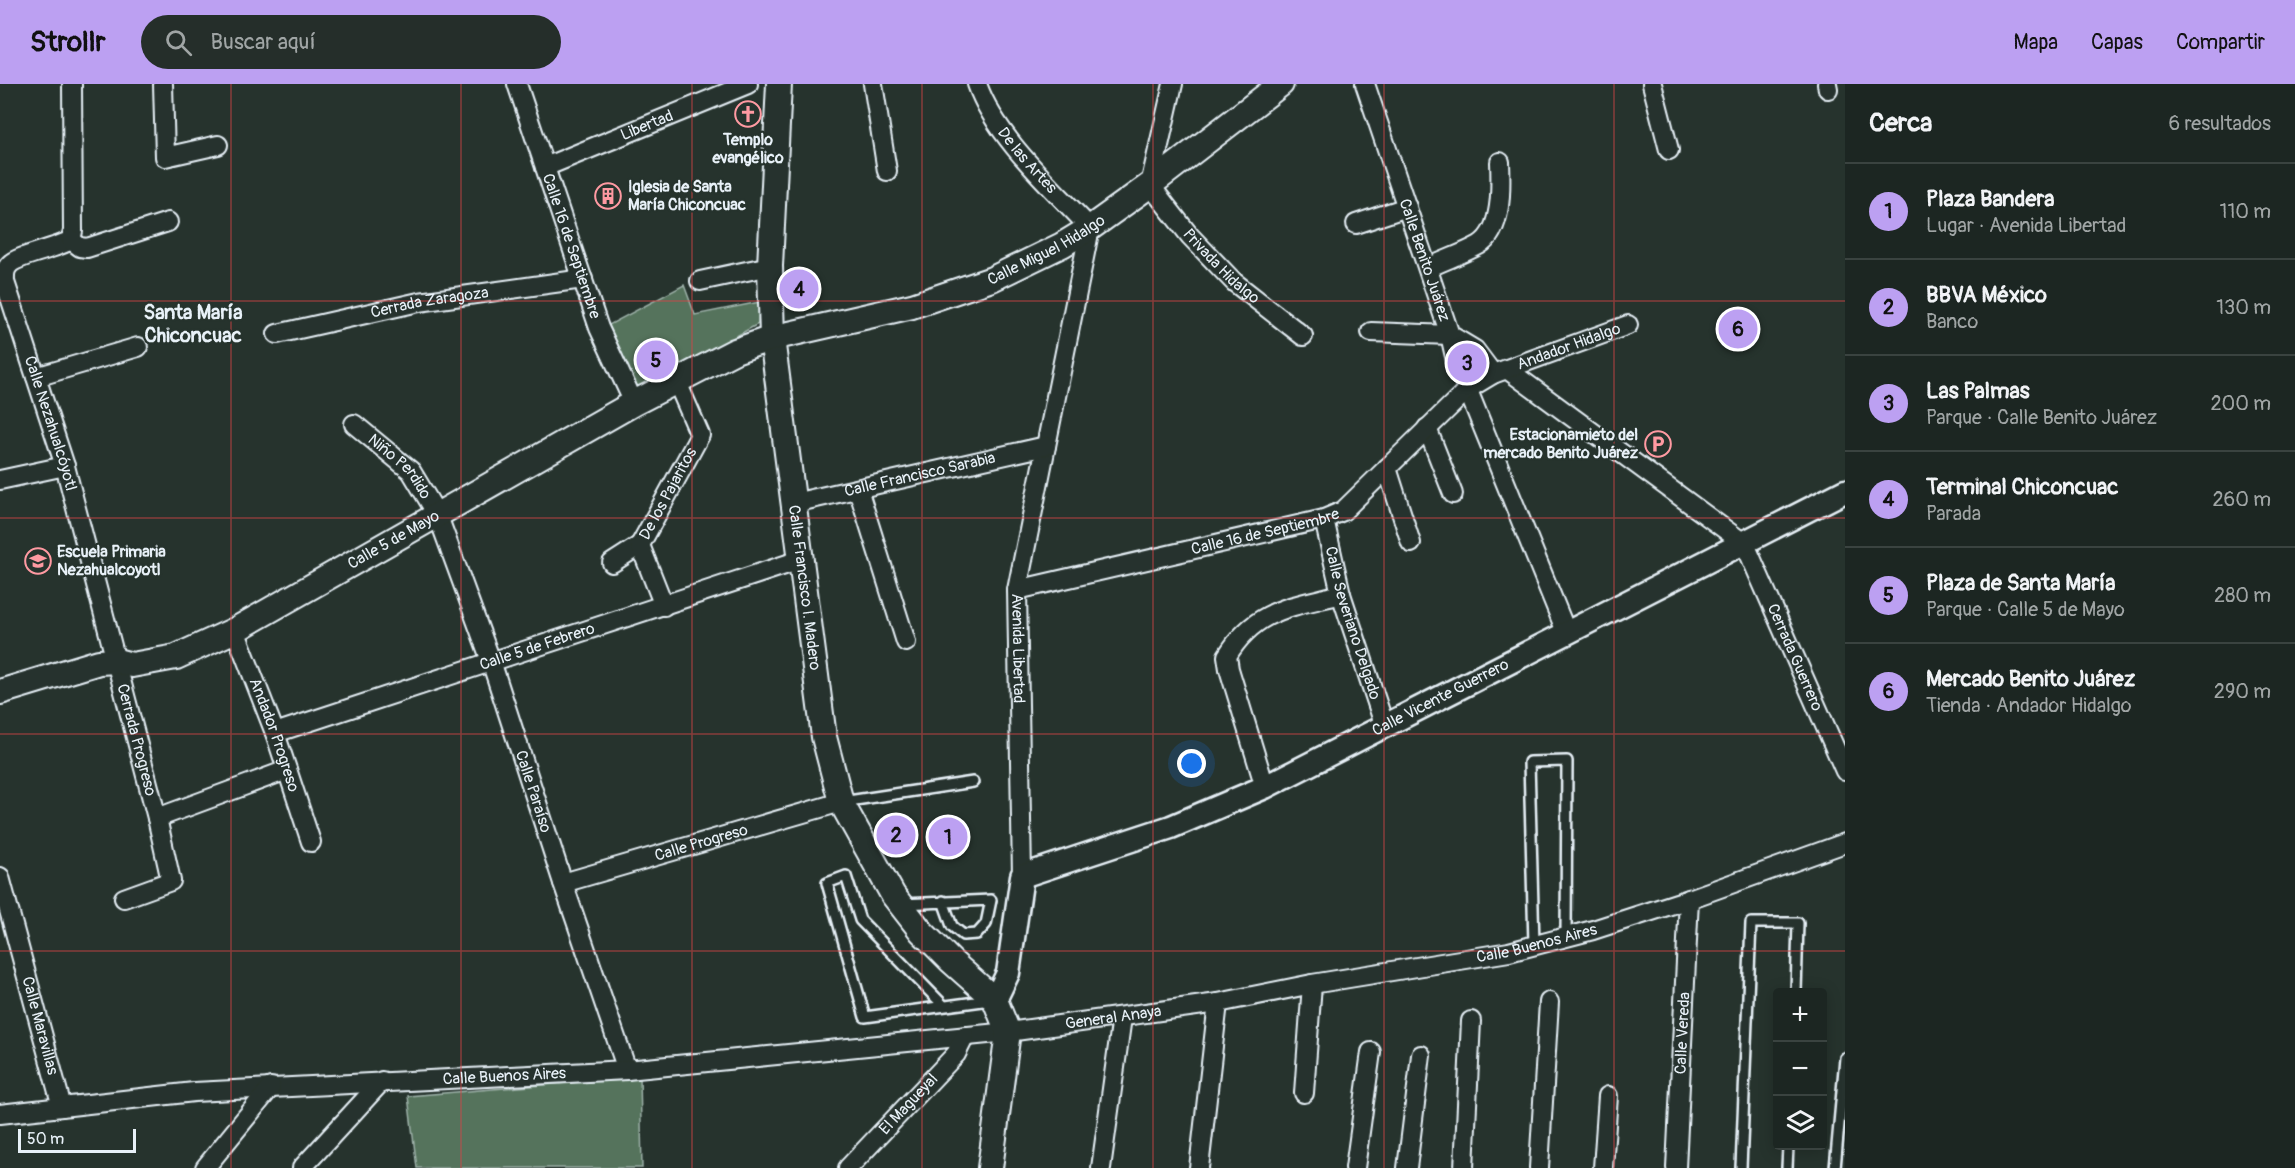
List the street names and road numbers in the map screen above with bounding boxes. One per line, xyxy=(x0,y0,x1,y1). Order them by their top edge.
street label: Libertad xyxy=(618,106,676,145)
street label: De las Artes xyxy=(993,123,1061,198)
street label: Calle 16 de Septiembre xyxy=(538,171,605,321)
street label: Calle Benito Juárez xyxy=(1395,196,1455,324)
street label: Calle Miguel Hidalgo xyxy=(984,210,1109,290)
street label: Privada Hidalgo xyxy=(1178,225,1264,309)
street label: Cerrada Zaragoza xyxy=(369,282,490,323)
street label: Andador Hidalgo xyxy=(1514,318,1624,375)
street label: Calle Nezahualcóyotl xyxy=(20,353,81,493)
street label: Niño Perdido xyxy=(364,430,436,503)
street label: De los Pajaritos xyxy=(635,444,701,543)
street label: Calle Francisco Sarabia xyxy=(842,448,997,501)
street label: Calle Francisco I. Madero xyxy=(784,504,825,672)
street label: Calle 16 de Septiembre xyxy=(1189,504,1343,559)
street label: Calle 5 de Mayo xyxy=(344,506,443,574)
street label: Calle Severiano Delgado xyxy=(1321,545,1385,703)
street label: Avenida Libertad xyxy=(1007,593,1029,703)
street label: Cerrada Guerrero xyxy=(1763,601,1827,714)
street label: Calle 5 de Febrero xyxy=(477,618,598,675)
street label: Calle Vicente Guerrero xyxy=(1369,654,1513,741)
street label: Andador Progreso xyxy=(245,675,304,795)
street label: Cerrada Progreso xyxy=(112,682,161,798)
street label: Calle Paraíso xyxy=(511,748,556,836)
street label: Calle Progreso xyxy=(652,820,750,866)
street label: Calle Buenos Aires xyxy=(1475,919,1600,967)
street label: Calle Maravillas xyxy=(17,974,63,1077)
street label: Calle Vereda xyxy=(1671,992,1694,1075)
street label: General Anaya xyxy=(1064,1001,1163,1034)
street label: Calle Buenos Aires xyxy=(442,1063,566,1089)
street label: El Magueyal xyxy=(875,1069,942,1139)

